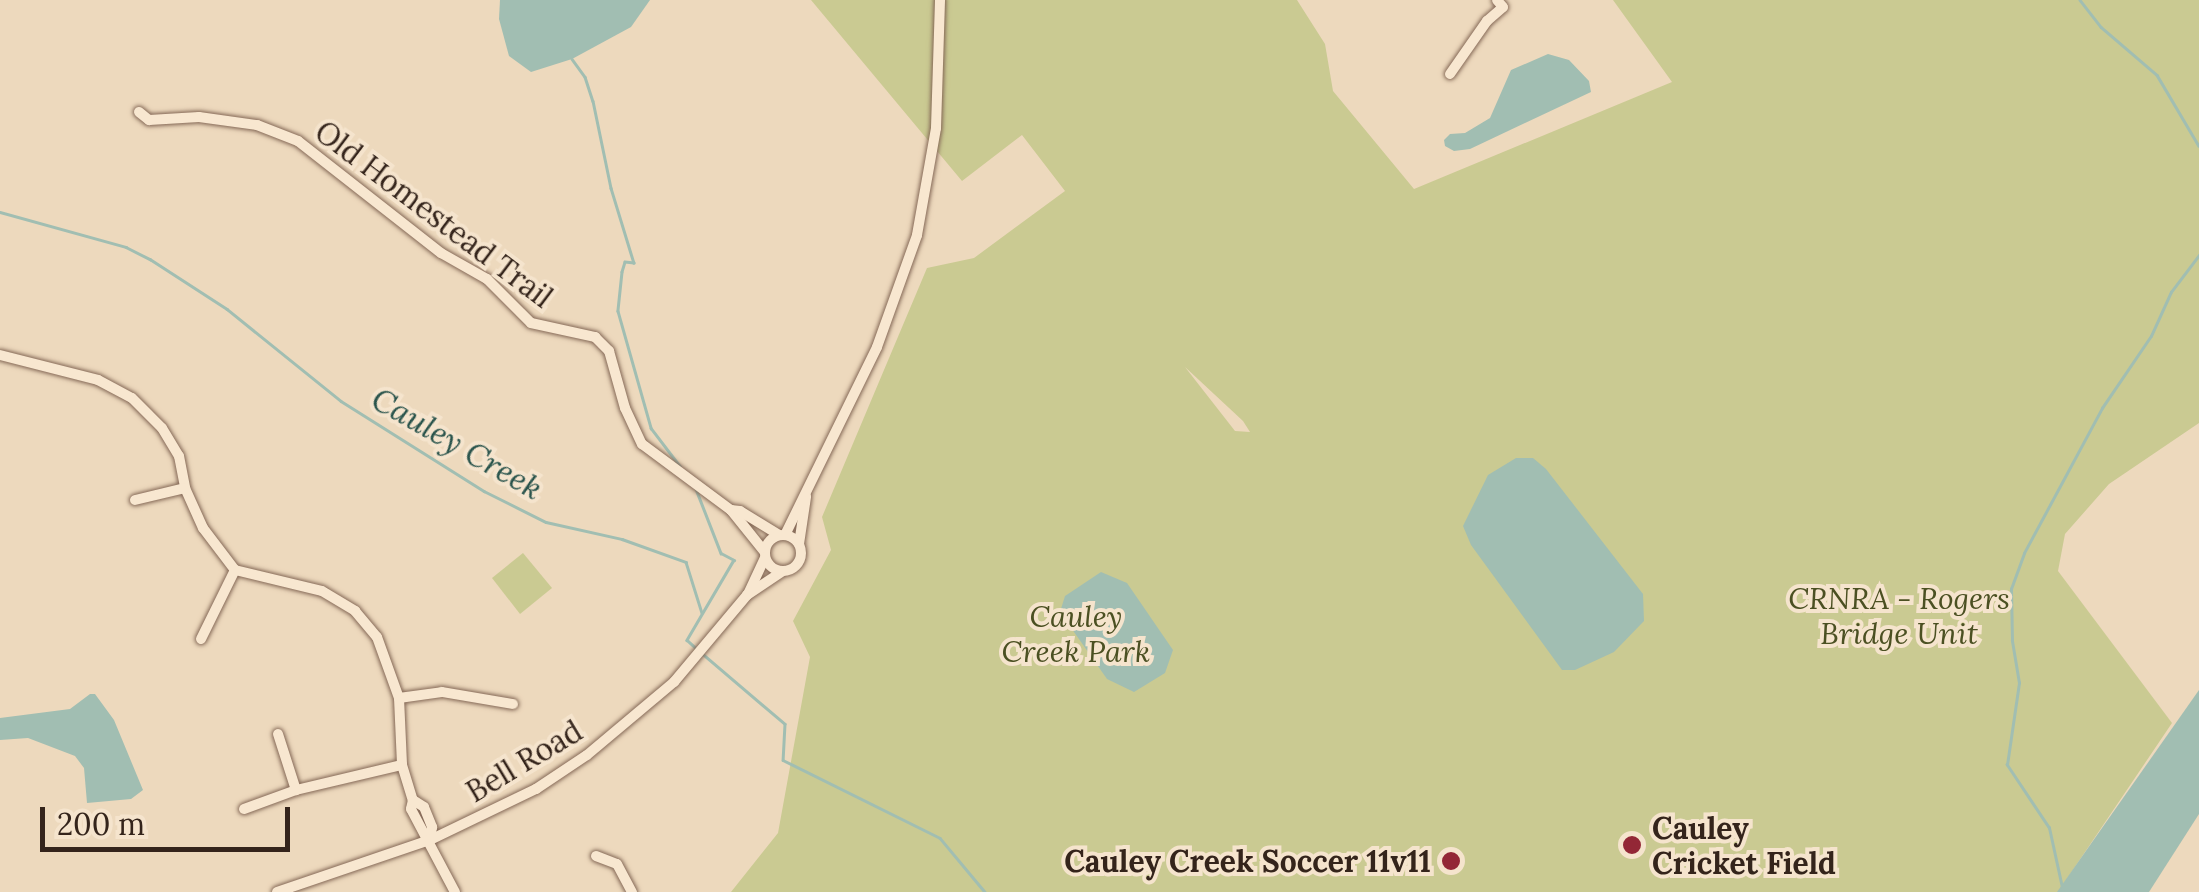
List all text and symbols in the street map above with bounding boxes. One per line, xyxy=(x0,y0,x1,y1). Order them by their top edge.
street label: Old Homestead Trail xyxy=(308,113,560,315)
water label: Cauley Creek xyxy=(365,380,549,508)
park label: CRNRA - Rogers Bridge Unit xyxy=(1788,580,2010,650)
park label: Cauley Creek Park xyxy=(1002,598,1150,668)
street label: Bell Road xyxy=(460,712,588,810)
scale bar xyxy=(45,787,295,849)
text: 200 m xyxy=(57,805,145,843)
place label: Cauley Cricket Field xyxy=(1652,810,1836,880)
marker: Cauley Cricket Field xyxy=(1621,834,1643,856)
place label: Cauley Creek Soccer 11v11 xyxy=(1064,843,1431,879)
marker: Cauley Creek Soccer 11v11 xyxy=(1440,850,1462,872)

